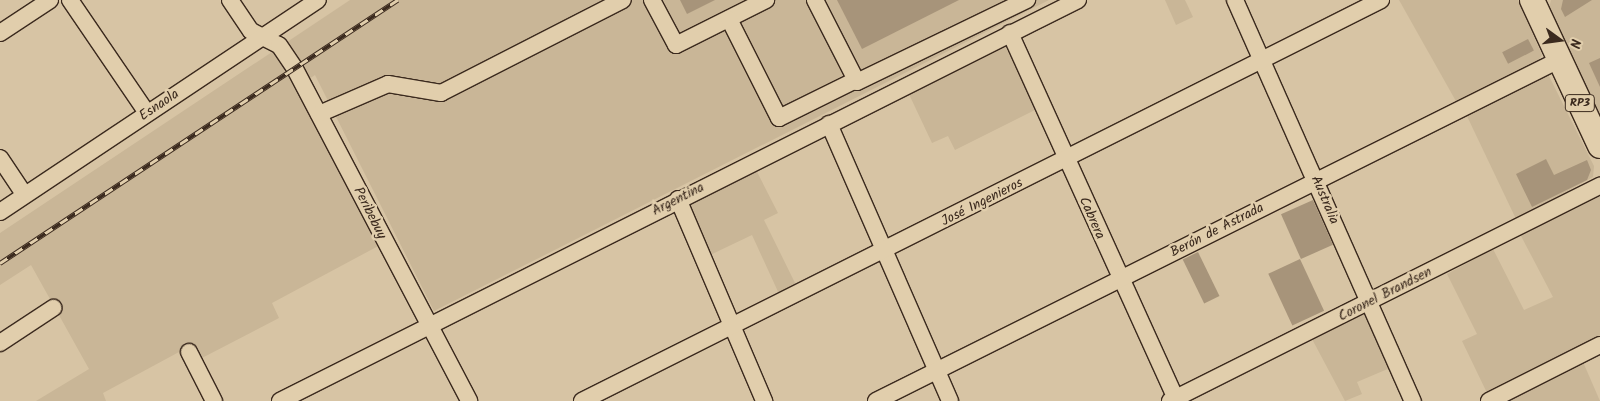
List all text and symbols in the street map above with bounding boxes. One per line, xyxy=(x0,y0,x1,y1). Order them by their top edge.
north arrow xyxy=(1535,15,1585,65)
text: N xyxy=(1563,37,1586,51)
street label: Esnaola xyxy=(136,86,182,124)
road number: RP3 xyxy=(1564,94,1596,112)
street label: Australia xyxy=(1307,173,1343,227)
street label: José Ingenieros xyxy=(938,174,1026,230)
street label: Argentina xyxy=(649,179,707,219)
street label: Peribebuy xyxy=(350,184,390,242)
street label: Cabrera xyxy=(1075,194,1109,242)
street label: Berón de Astrada xyxy=(1167,199,1267,261)
street label: Coronel Brandsen xyxy=(1335,263,1435,325)

